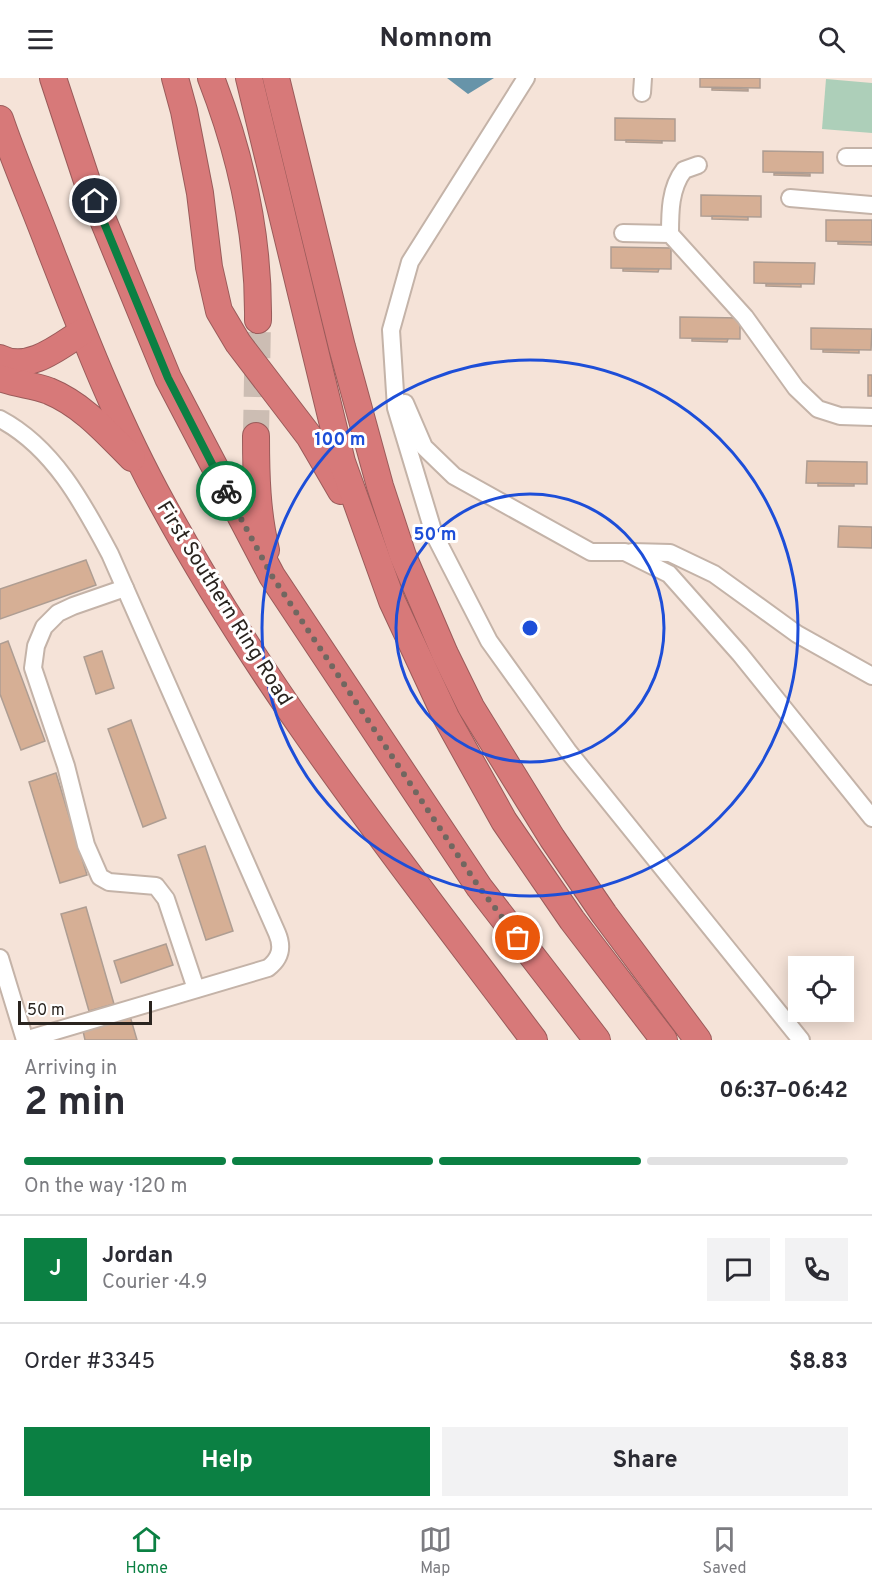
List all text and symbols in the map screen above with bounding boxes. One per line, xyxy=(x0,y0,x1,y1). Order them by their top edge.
text: Nomnom xyxy=(379,22,493,56)
icon: menu xyxy=(24,23,57,56)
icon: search xyxy=(815,23,848,56)
pin xyxy=(69,175,120,226)
icon: home xyxy=(78,184,111,217)
text: 100 m xyxy=(314,429,366,452)
courier xyxy=(196,461,256,521)
icon: bike xyxy=(210,475,243,508)
street label: First Southern Ring Road xyxy=(150,497,298,711)
text: 50 m xyxy=(413,524,457,547)
centre of rings xyxy=(520,618,540,638)
pin xyxy=(492,912,543,963)
icon: bag xyxy=(501,921,534,954)
map controls xyxy=(788,956,854,1022)
button: locate xyxy=(788,956,854,1022)
scale bar xyxy=(18,998,152,1025)
text: 50 m xyxy=(27,1001,65,1021)
text: Arriving in xyxy=(24,1056,117,1082)
text: 06:37–06:42 xyxy=(719,1078,848,1105)
text: 2 min xyxy=(24,1080,126,1129)
text: On the way · 120 m xyxy=(24,1174,188,1200)
button: chat xyxy=(707,1238,770,1301)
button: phone xyxy=(785,1238,848,1301)
text: Jordan xyxy=(102,1243,173,1270)
text: J xyxy=(49,1256,62,1283)
text: Courier · 4.9 xyxy=(102,1270,207,1296)
text: Order #3345 xyxy=(24,1349,155,1376)
text: $8.83 xyxy=(789,1349,848,1376)
button: Help xyxy=(24,1427,430,1496)
button: Share xyxy=(442,1427,848,1496)
tab: Home xyxy=(125,1523,168,1579)
tab: Map xyxy=(419,1523,452,1579)
tab: Saved xyxy=(703,1523,747,1579)

